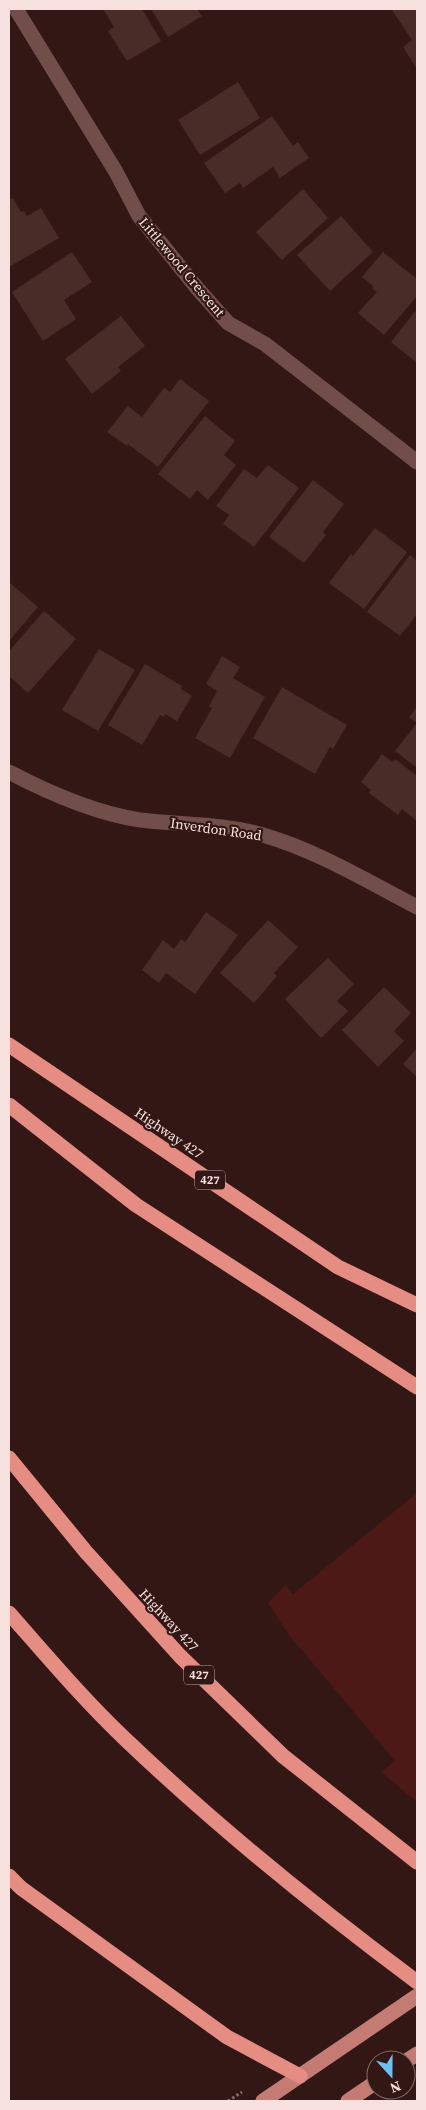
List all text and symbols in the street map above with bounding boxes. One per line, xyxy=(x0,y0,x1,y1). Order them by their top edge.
street label: Littlewood Crescent xyxy=(134,213,230,322)
street label: Inverdon Road xyxy=(169,813,263,845)
street label: Highway 427 xyxy=(131,1103,207,1163)
road number: 427 xyxy=(195,1170,225,1190)
street label: Highway 427 xyxy=(135,1584,203,1656)
road number: 427 xyxy=(184,1666,214,1684)
north arrow xyxy=(366,2050,416,2100)
text: N xyxy=(387,2076,404,2098)

